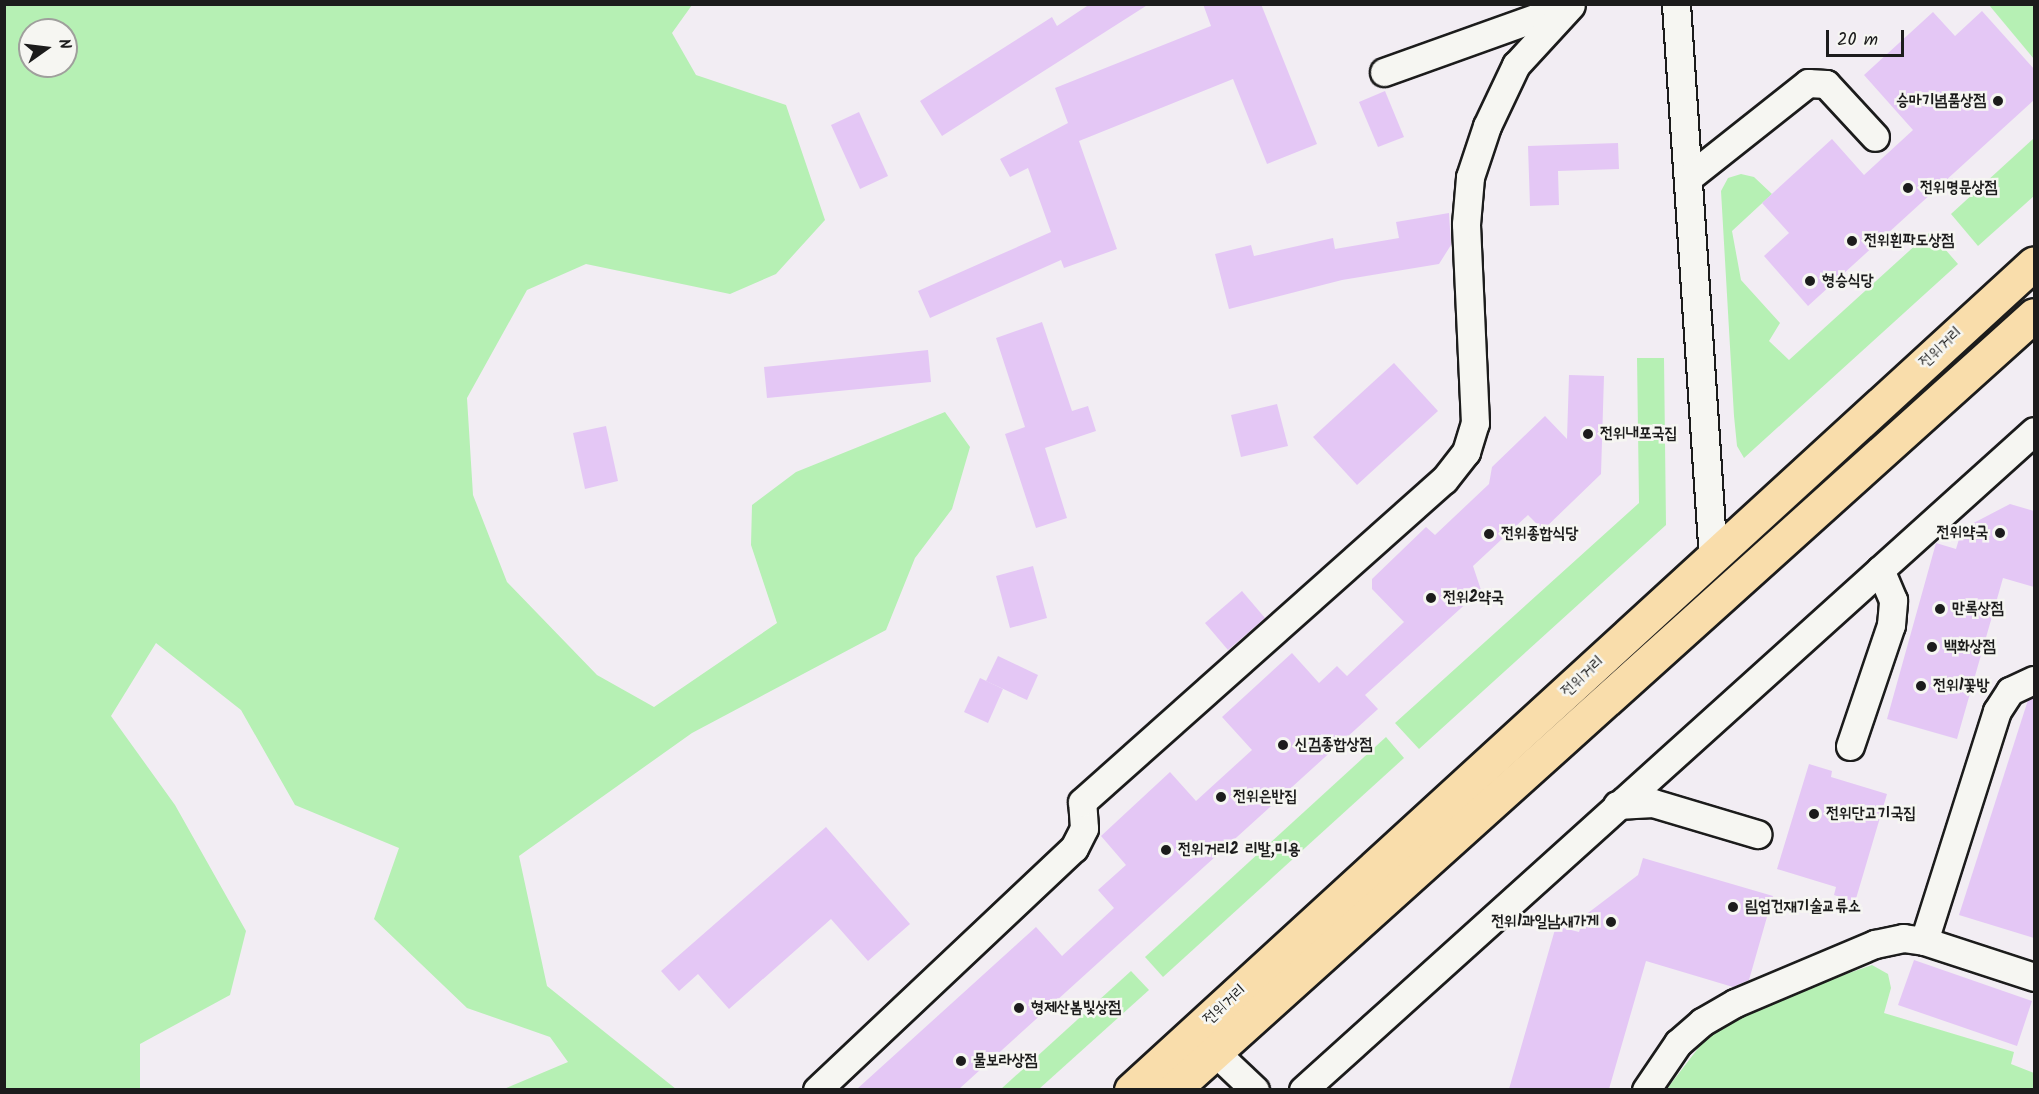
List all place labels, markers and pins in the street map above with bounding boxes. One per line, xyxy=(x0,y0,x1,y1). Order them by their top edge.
place label: 승마기념품상점 xyxy=(1896,91,1986,111)
marker: 승마기념품상점 xyxy=(1991,94,2005,108)
place label: 전위명문상점 xyxy=(1920,178,1997,198)
marker: 전위명문상점 xyxy=(1901,181,1915,195)
place label: 전위흰파도상점 xyxy=(1864,231,1954,251)
marker: 전위흰파도상점 xyxy=(1845,234,1859,248)
place label: 형승식당 xyxy=(1822,271,1874,291)
marker: 형승식당 xyxy=(1803,274,1817,288)
place label: 전위내포국집 xyxy=(1600,424,1677,444)
marker: 전위내포국집 xyxy=(1581,427,1595,441)
place label: 전위약국 xyxy=(1936,523,1988,543)
place label: 전위종합식당 xyxy=(1501,524,1578,544)
marker: 전위약국 xyxy=(1993,526,2007,540)
marker: 전위종합식당 xyxy=(1482,527,1496,541)
place label: 전위2약국 xyxy=(1443,588,1504,608)
marker: 전위2약국 xyxy=(1424,591,1438,605)
place label: 만록상점 xyxy=(1952,599,2003,619)
marker: 만록상점 xyxy=(1933,602,1947,616)
place label: 백화상점 xyxy=(1944,637,1996,657)
marker: 백화상점 xyxy=(1925,640,1939,654)
place label: 전위1꽃방 xyxy=(1933,676,1989,696)
marker: 전위1꽃방 xyxy=(1914,679,1928,693)
place label: 신검종합상점 xyxy=(1295,735,1372,755)
marker: 신검종합상점 xyxy=(1276,738,1290,752)
place label: 전위은반집 xyxy=(1233,787,1297,807)
marker: 전위은반집 xyxy=(1214,790,1228,804)
place label: 전위단고기국집 xyxy=(1826,804,1916,824)
marker: 전위단고기국집 xyxy=(1807,807,1821,821)
place label: 전위거리2 리발,미용 xyxy=(1178,840,1301,860)
marker: 전위거리2 리발,미용 xyxy=(1159,843,1173,857)
place label: 림업건재기술교류소 xyxy=(1745,897,1861,917)
marker: 림업건재기술교류소 xyxy=(1726,900,1740,914)
place label: 전위1과일남새가게 xyxy=(1491,912,1599,932)
marker: 전위1과일남새가게 xyxy=(1604,915,1618,929)
place label: 형제산봄빛상점 xyxy=(1031,998,1121,1018)
marker: 형제산봄빛상점 xyxy=(1012,1001,1026,1015)
place label: 물보라상점 xyxy=(973,1051,1037,1071)
marker: 물보라상점 xyxy=(954,1054,968,1068)

